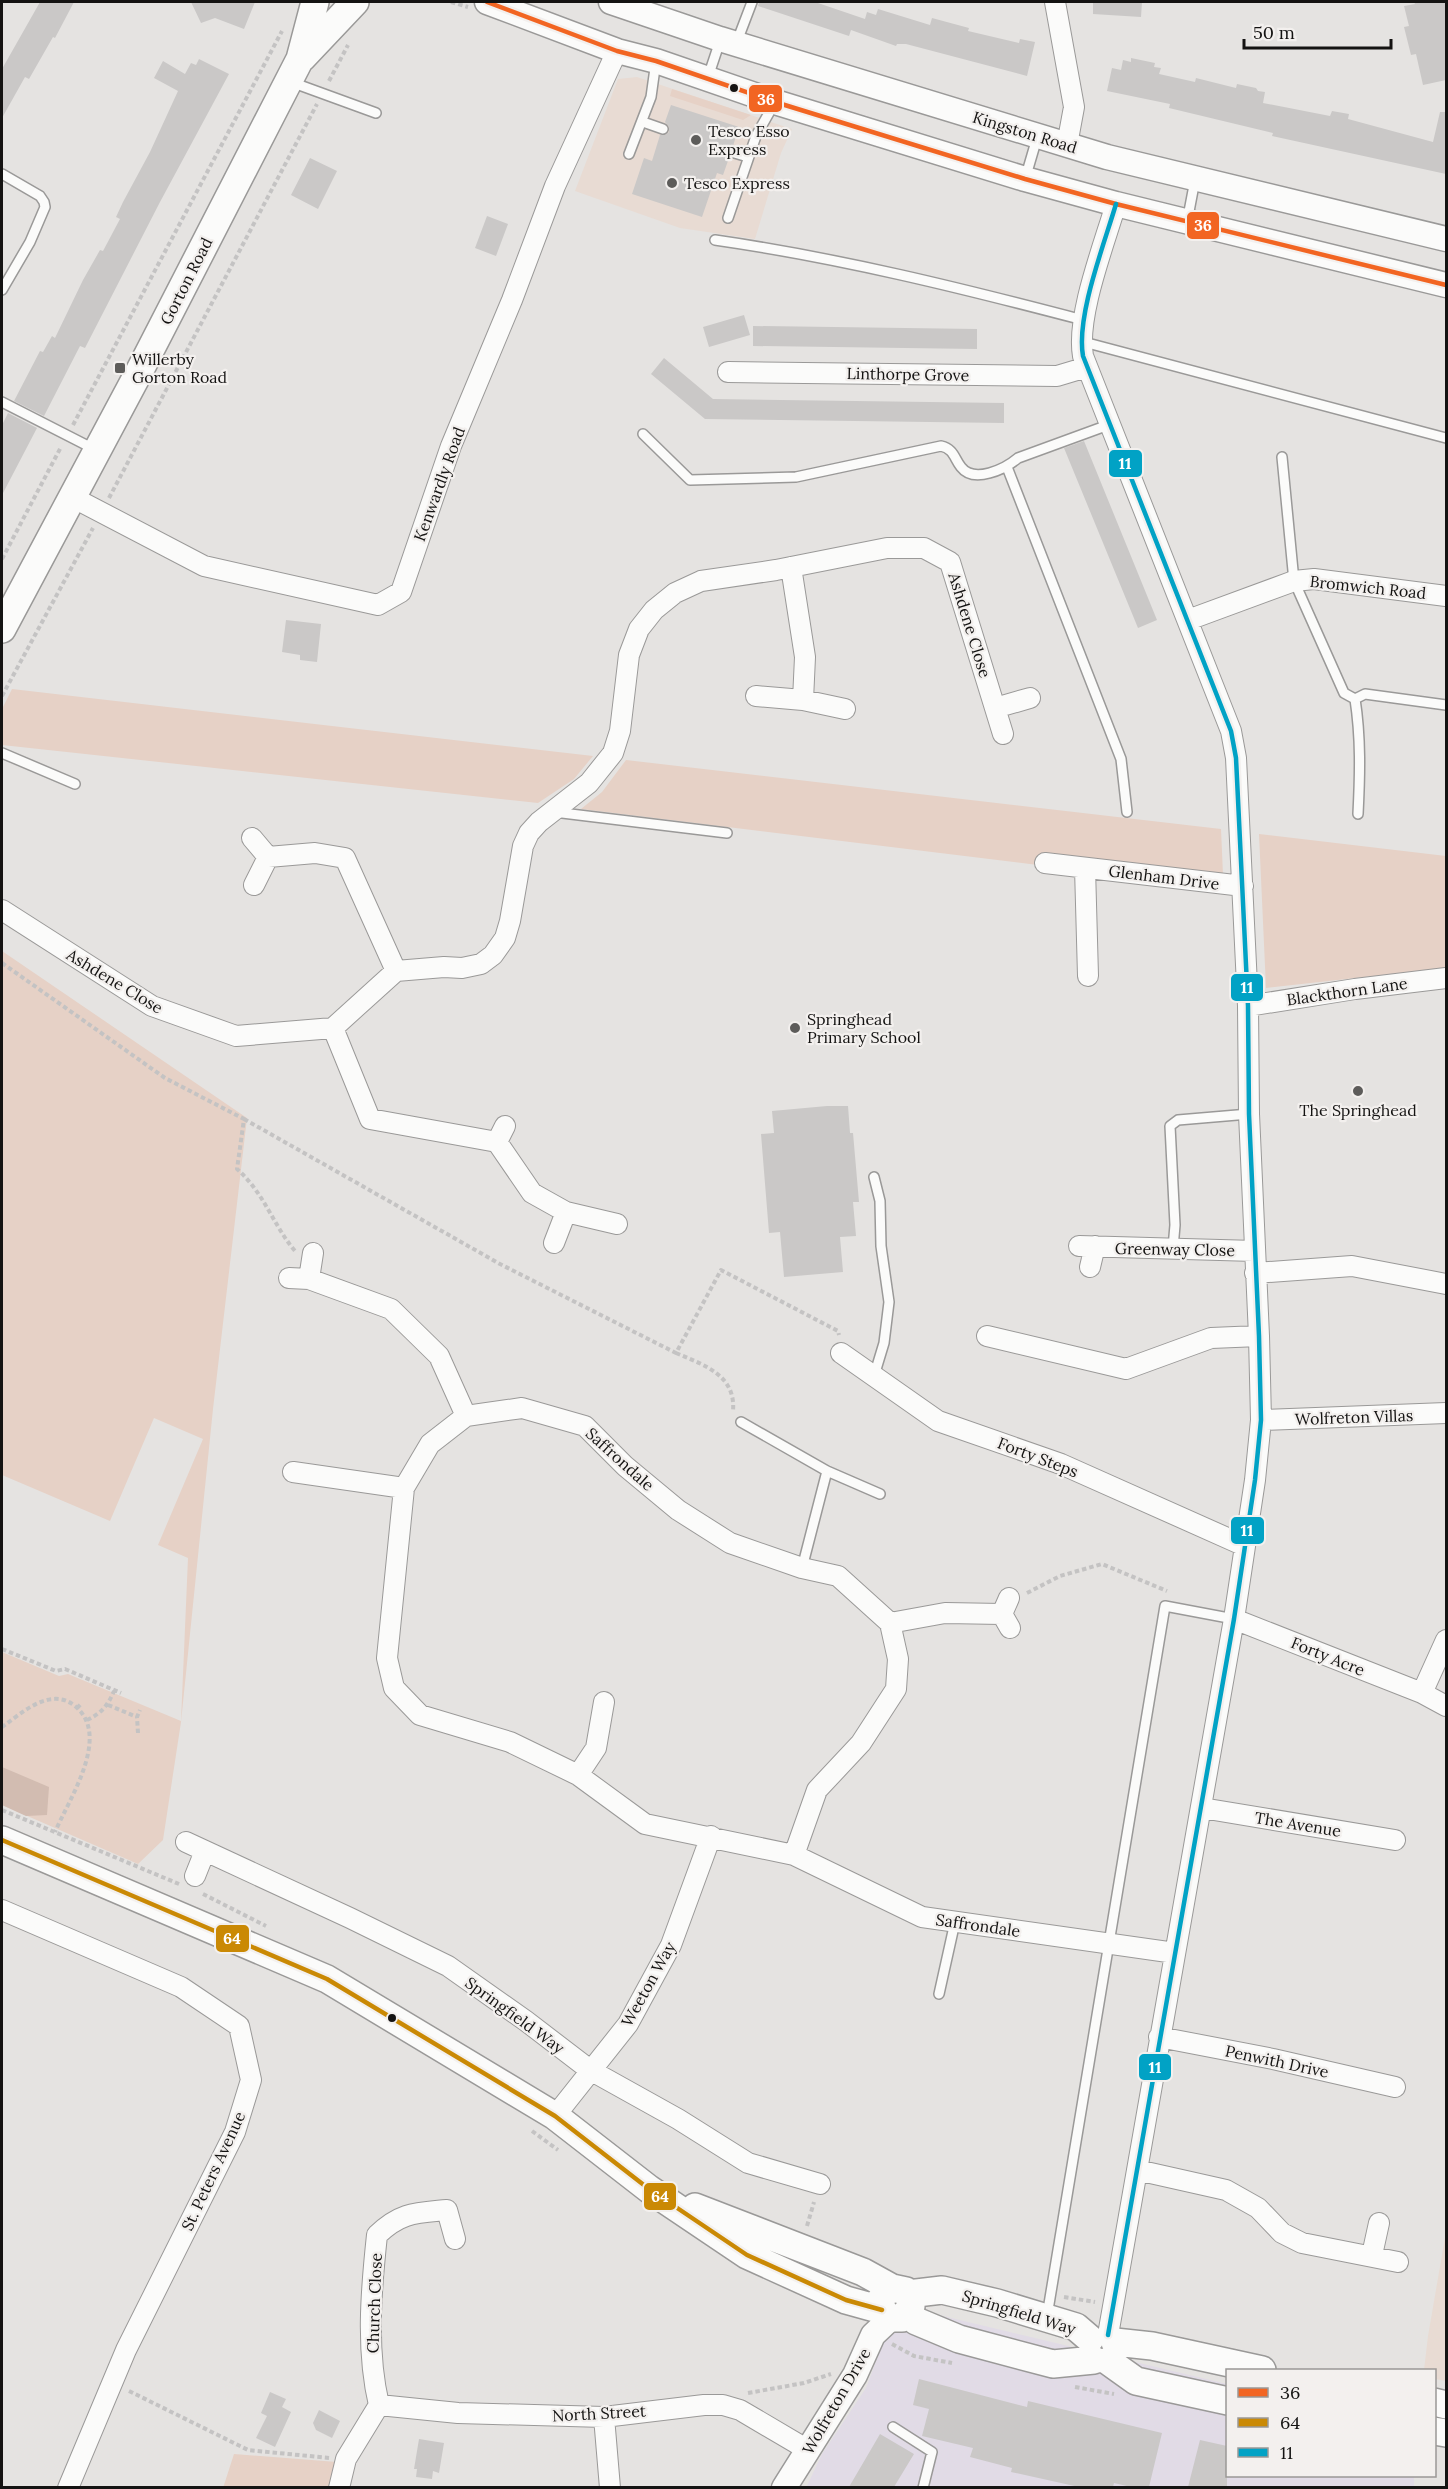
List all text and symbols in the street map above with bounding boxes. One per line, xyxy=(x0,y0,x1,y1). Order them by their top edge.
scale bar xyxy=(1244,12,1391,50)
text: 50 m xyxy=(1253,21,1295,44)
unlabelled marker xyxy=(728,82,740,94)
line badge: 36 xyxy=(748,84,783,113)
text: 36 xyxy=(757,89,775,109)
street label: Kingston Road xyxy=(970,107,1080,157)
place label: Tesco Esso Express xyxy=(708,121,790,159)
marker: Tesco Esso Express xyxy=(689,133,703,147)
place label: Tesco Express xyxy=(684,173,790,193)
marker: Tesco Express xyxy=(665,176,679,190)
line badge: 36 xyxy=(1186,211,1220,240)
text: 36 xyxy=(1194,215,1212,235)
street label: Gorton Road xyxy=(155,234,217,328)
place label: Willerby Gorton Road xyxy=(132,349,228,387)
marker: Willerby Gorton Road xyxy=(113,361,127,375)
street label: Linthorpe Grove xyxy=(846,363,970,385)
street label: Kenwardly Road xyxy=(409,424,469,544)
line badge: 11 xyxy=(1108,449,1143,478)
text: 11 xyxy=(1119,453,1132,473)
street label: Ashdene Close xyxy=(944,569,996,680)
street label: Bromwich Road xyxy=(1309,571,1428,603)
street label: Glenham Drive xyxy=(1108,860,1221,894)
street label: Ashdene Close xyxy=(62,944,167,1018)
line badge: 11 xyxy=(1230,973,1264,1002)
street label: Blackthorn Lane xyxy=(1285,973,1409,1009)
text: 11 xyxy=(1241,977,1254,997)
place label: Springhead Primary School xyxy=(807,1009,921,1047)
marker: Springhead Primary School xyxy=(788,1021,802,1035)
marker: The Springhead xyxy=(1351,1084,1365,1098)
place label: The Springhead xyxy=(1299,1100,1417,1120)
street label: Greenway Close xyxy=(1115,1238,1236,1260)
street label: Wolfreton Villas xyxy=(1295,1405,1413,1429)
street label: Saffrondale xyxy=(582,1423,659,1495)
street label: Forty Steps xyxy=(995,1432,1081,1482)
line badge: 11 xyxy=(1230,1516,1265,1545)
text: 11 xyxy=(1241,1520,1254,1540)
street label: Forty Acre xyxy=(1288,1632,1368,1680)
street label: The Avenue xyxy=(1253,1807,1343,1841)
street label: Saffrondale xyxy=(934,1909,1022,1941)
line badge: 64 xyxy=(215,1924,250,1953)
text: 64 xyxy=(223,1928,241,1948)
street label: Weeton Way xyxy=(617,1938,680,2030)
street label: Springfield Way xyxy=(461,1972,569,2058)
unlabelled marker xyxy=(386,2012,398,2024)
street label: Penwith Drive xyxy=(1223,2040,1331,2082)
line badge: 11 xyxy=(1138,2053,1172,2081)
text: 11 xyxy=(1149,2057,1162,2077)
street label: St. Peters Avenue xyxy=(177,2108,249,2234)
line badge: 64 xyxy=(643,2182,677,2211)
text: 64 xyxy=(651,2186,669,2206)
street label: Church Close xyxy=(362,2252,386,2354)
street label: Springfield Way xyxy=(960,2285,1079,2339)
street label: Wolfreton Drive xyxy=(798,2344,875,2458)
legend xyxy=(1226,2369,1436,2477)
text: 36 xyxy=(1280,2381,1300,2404)
street label: North Street xyxy=(552,2401,647,2425)
text: 64 xyxy=(1280,2411,1300,2434)
text: 11 xyxy=(1280,2441,1293,2464)

